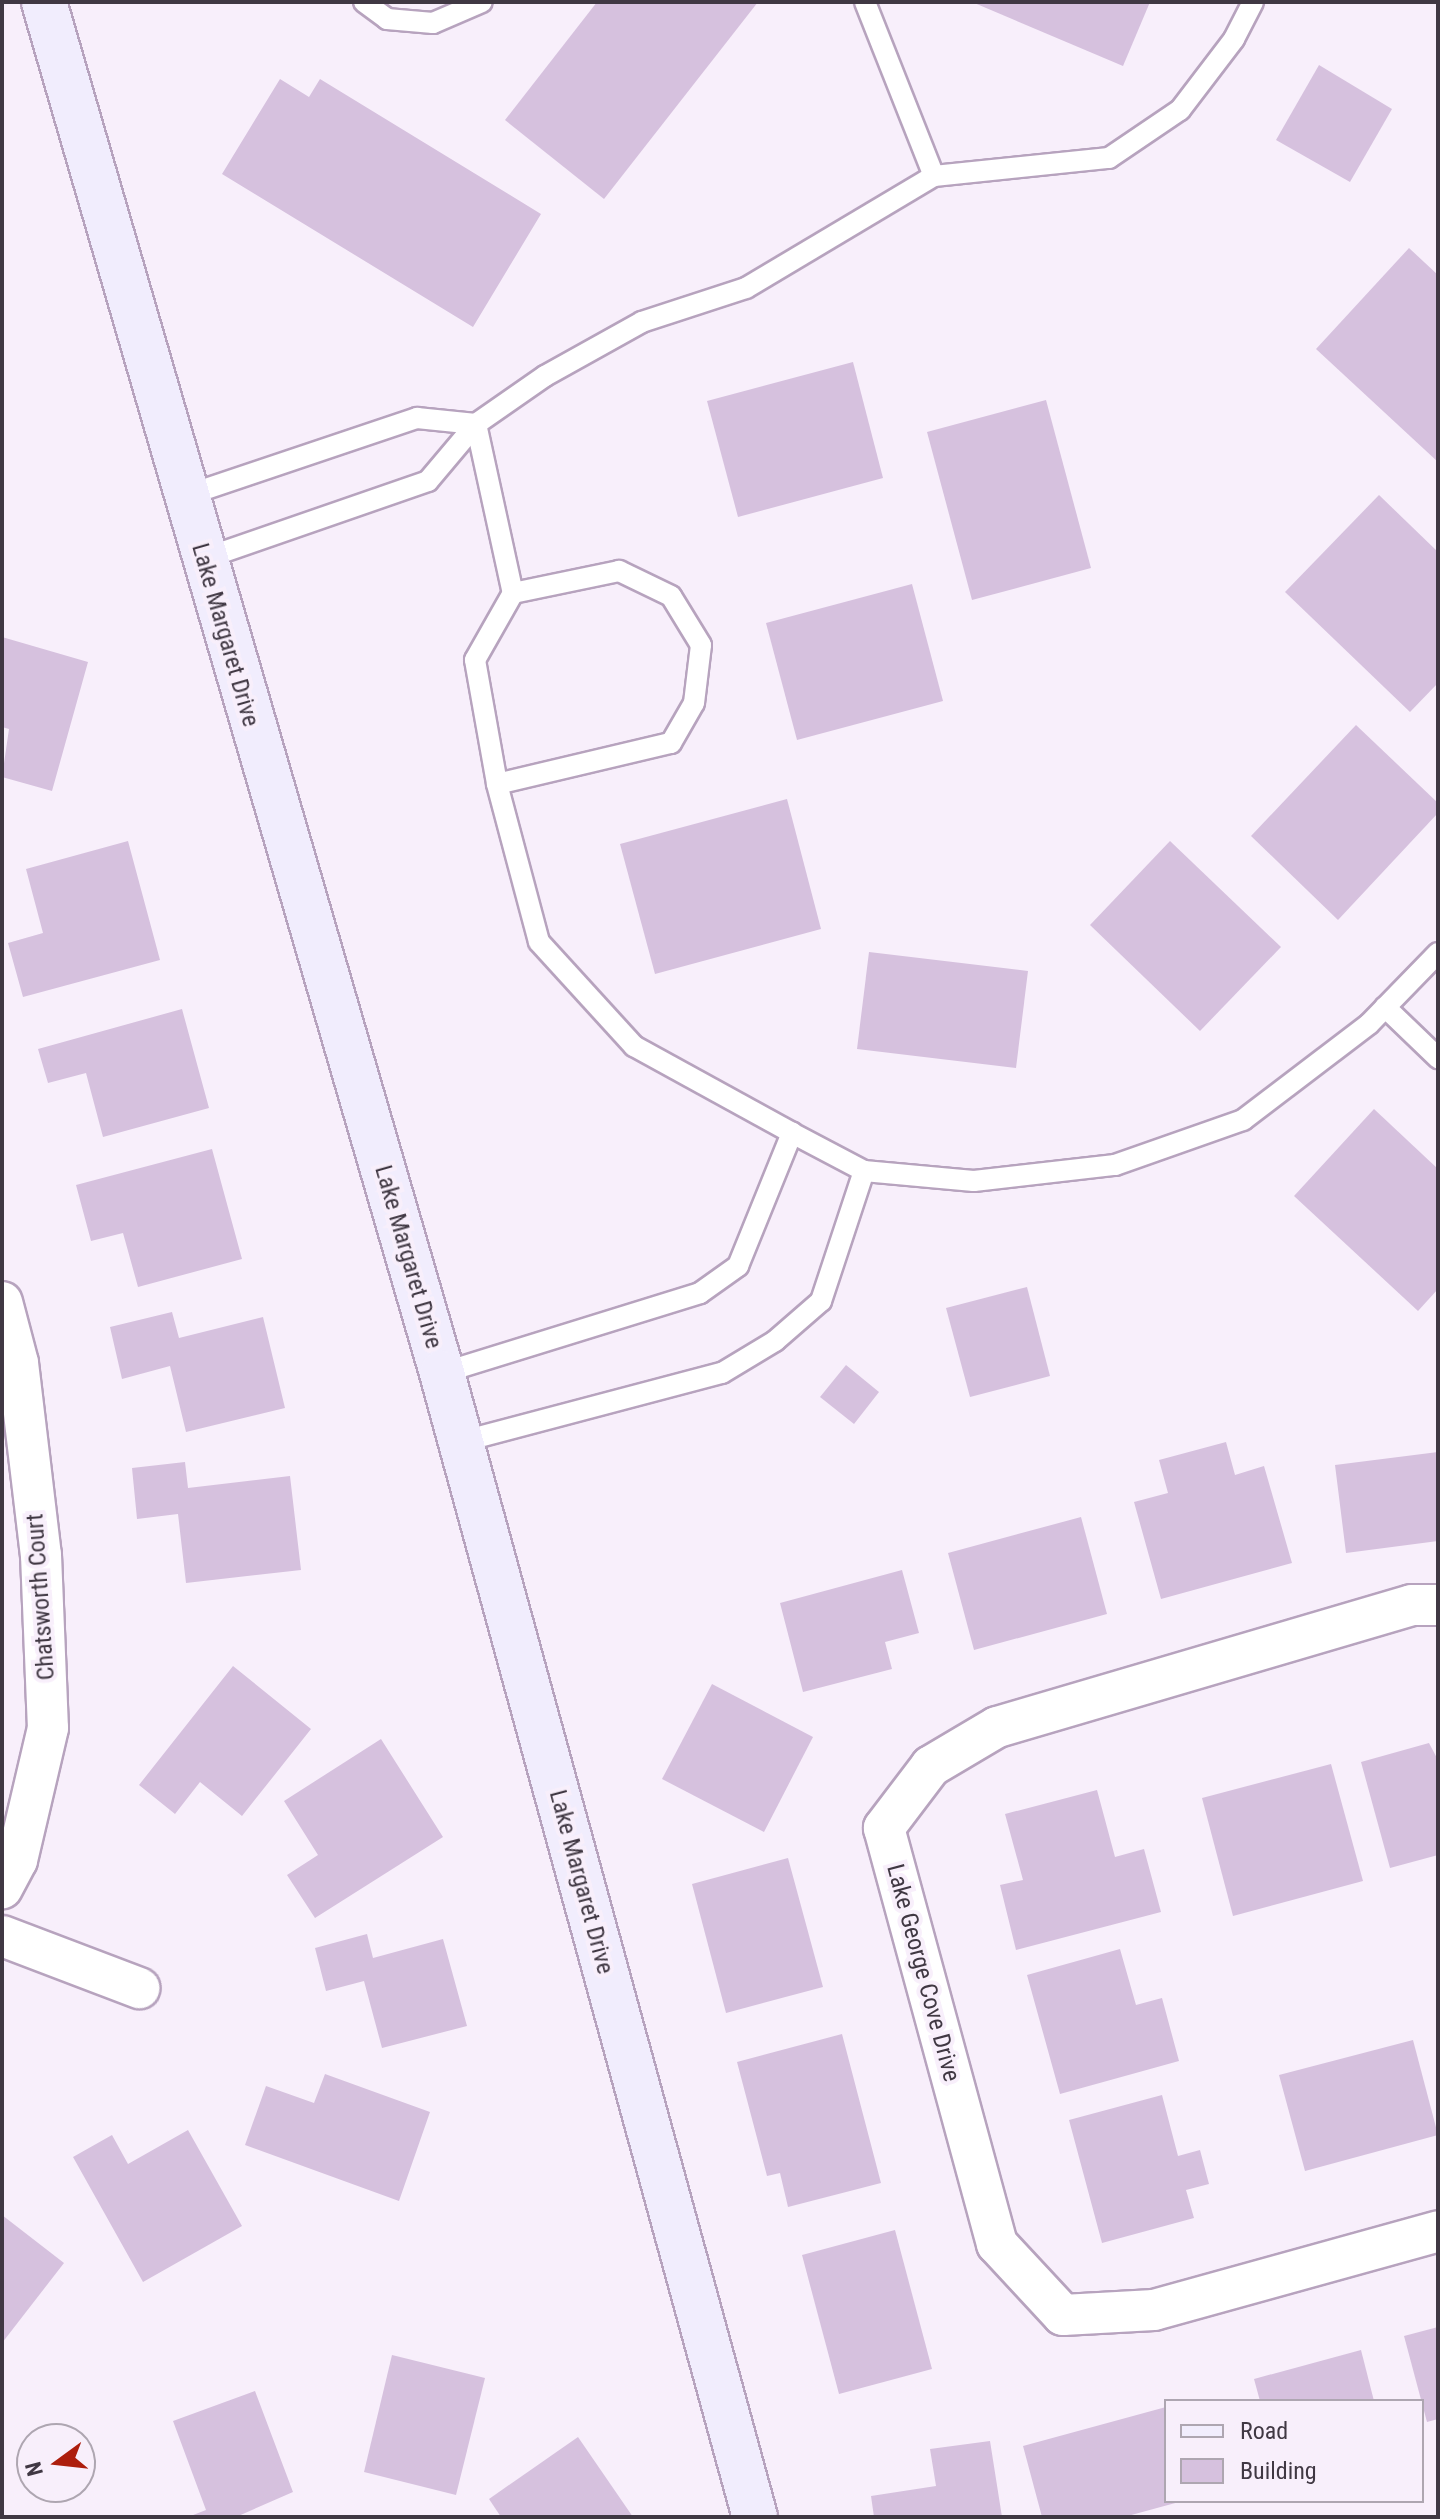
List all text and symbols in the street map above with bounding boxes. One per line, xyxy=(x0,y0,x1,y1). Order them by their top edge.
street label: Lake Margaret Drive xyxy=(185,540,265,730)
street label: Lake Margaret Drive xyxy=(368,1162,448,1352)
street label: Chatsworth Court xyxy=(21,1513,61,1681)
street label: Lake Margaret Drive xyxy=(543,1787,619,1977)
street label: Lake George Cove Drive xyxy=(880,1861,966,2085)
legend xyxy=(1164,2399,1424,2503)
text: Road xyxy=(1240,2417,1288,2445)
north arrow xyxy=(16,2423,96,2503)
text: Building xyxy=(1240,2457,1317,2485)
text: N xyxy=(20,2459,48,2479)

